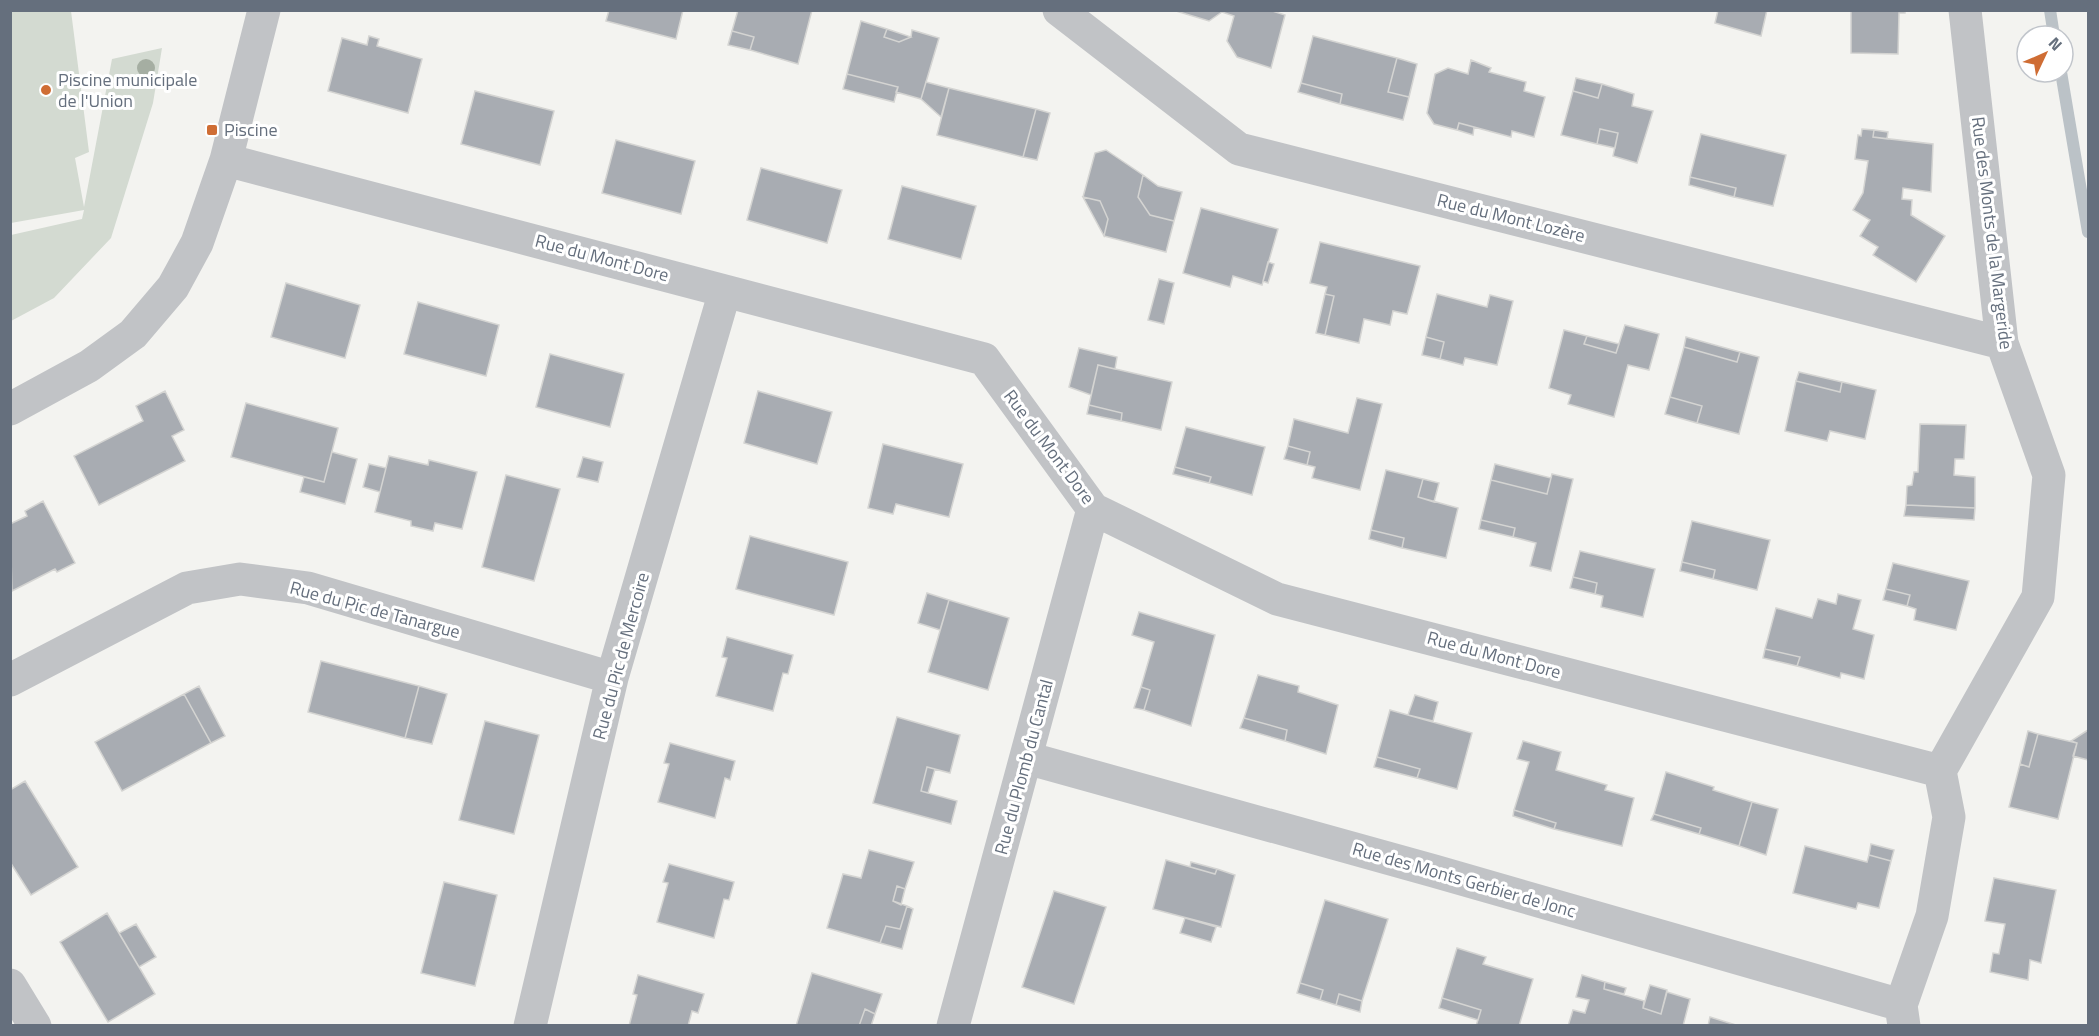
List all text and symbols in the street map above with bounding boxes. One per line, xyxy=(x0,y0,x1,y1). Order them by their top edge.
north arrow xyxy=(2015,24,2075,84)
text: N xyxy=(2043,31,2068,56)
place label: Piscine municipale de l'Union xyxy=(58,66,197,114)
marker: Piscine municipale de l'Union xyxy=(39,83,53,97)
street label: Rue des Monts de la Margeride xyxy=(1965,115,2020,351)
place label: Piscine xyxy=(224,116,278,143)
marker: Piscine xyxy=(205,123,219,137)
street label: Rue du Mont Lozère xyxy=(1434,186,1588,249)
street label: Rue du Mont Dore xyxy=(532,227,672,288)
street label: Rue du Mont Dore xyxy=(997,384,1102,510)
street label: Rue du Pic de Mercoire xyxy=(585,569,656,743)
street label: Rue du Pic de Tanargue xyxy=(287,574,463,645)
street label: Rue du Mont Dore xyxy=(1424,624,1564,685)
street label: Rue du Plomb du Cantal xyxy=(987,676,1060,858)
street label: Rue des Monts Gerbier de Jonc xyxy=(1349,835,1579,924)

